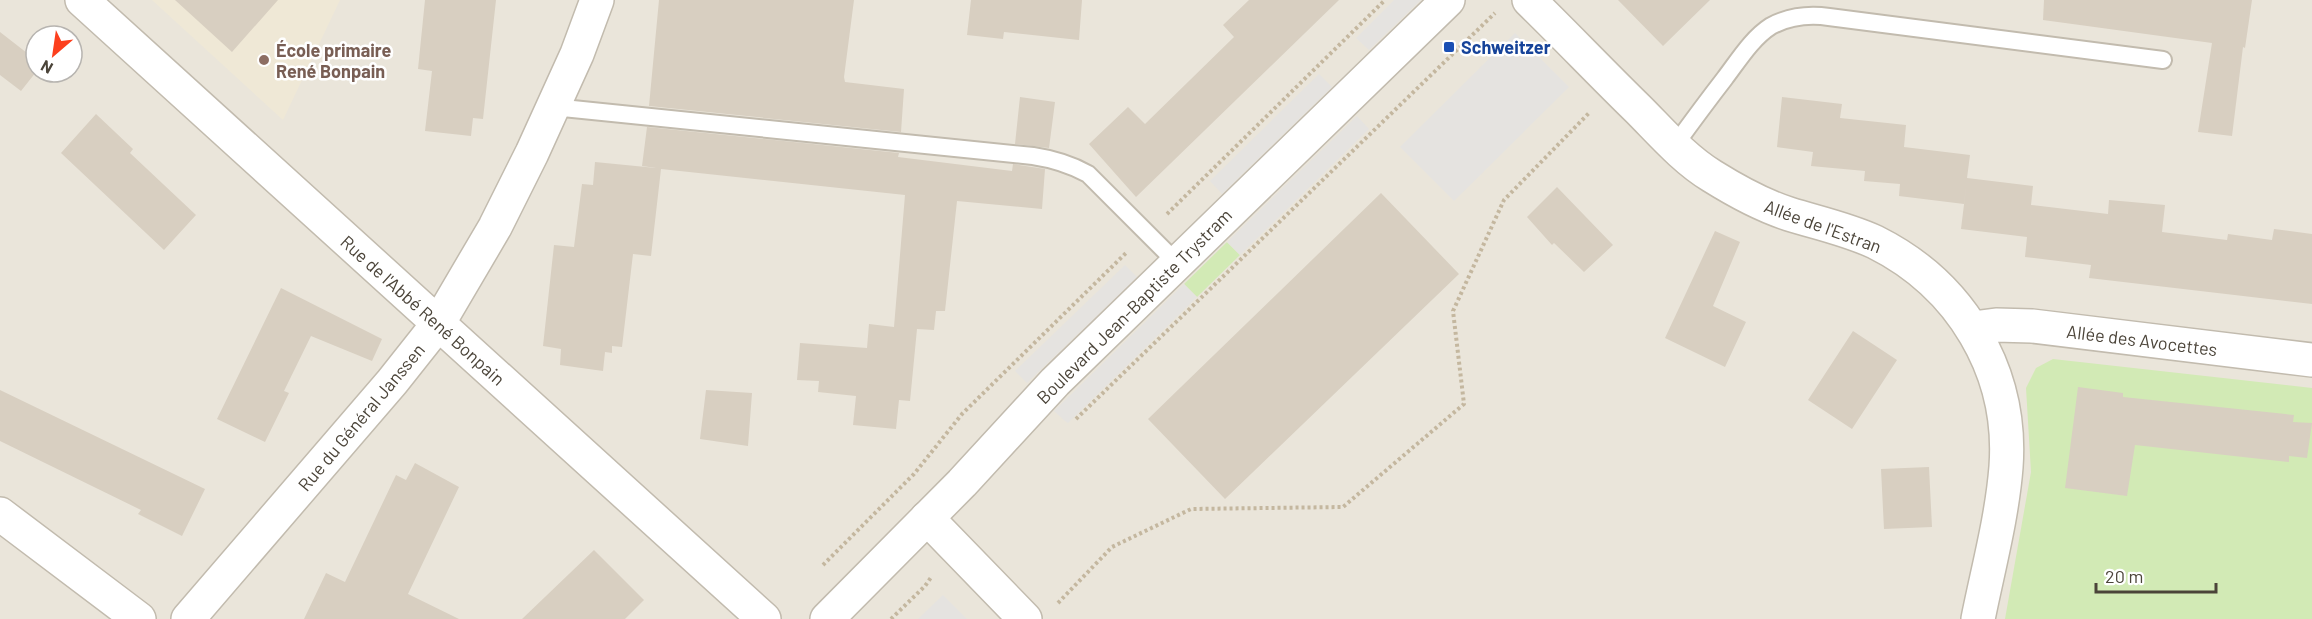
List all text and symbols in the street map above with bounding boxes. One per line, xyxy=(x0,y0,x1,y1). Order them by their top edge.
north arrow xyxy=(24,24,84,84)
place label: Schweitzer xyxy=(1461,36,1551,58)
place label: École primaire René Bonpain xyxy=(276,39,391,82)
marker: Schweitzer xyxy=(1442,40,1456,54)
marker: École primaire René Bonpain xyxy=(257,53,271,67)
text: N xyxy=(37,57,56,78)
street label: Allée de l'Estran xyxy=(1761,195,1885,257)
street label: Boulevard Jean-Baptiste Trystram xyxy=(1032,204,1236,408)
street label: Rue de l'Abbé René Bonpain xyxy=(336,230,510,390)
street label: Allée des Avocettes xyxy=(2065,320,2219,360)
street label: Rue du Général Janssen xyxy=(293,339,429,495)
scale bar xyxy=(2096,556,2216,594)
text: 20 m xyxy=(2105,565,2143,587)

